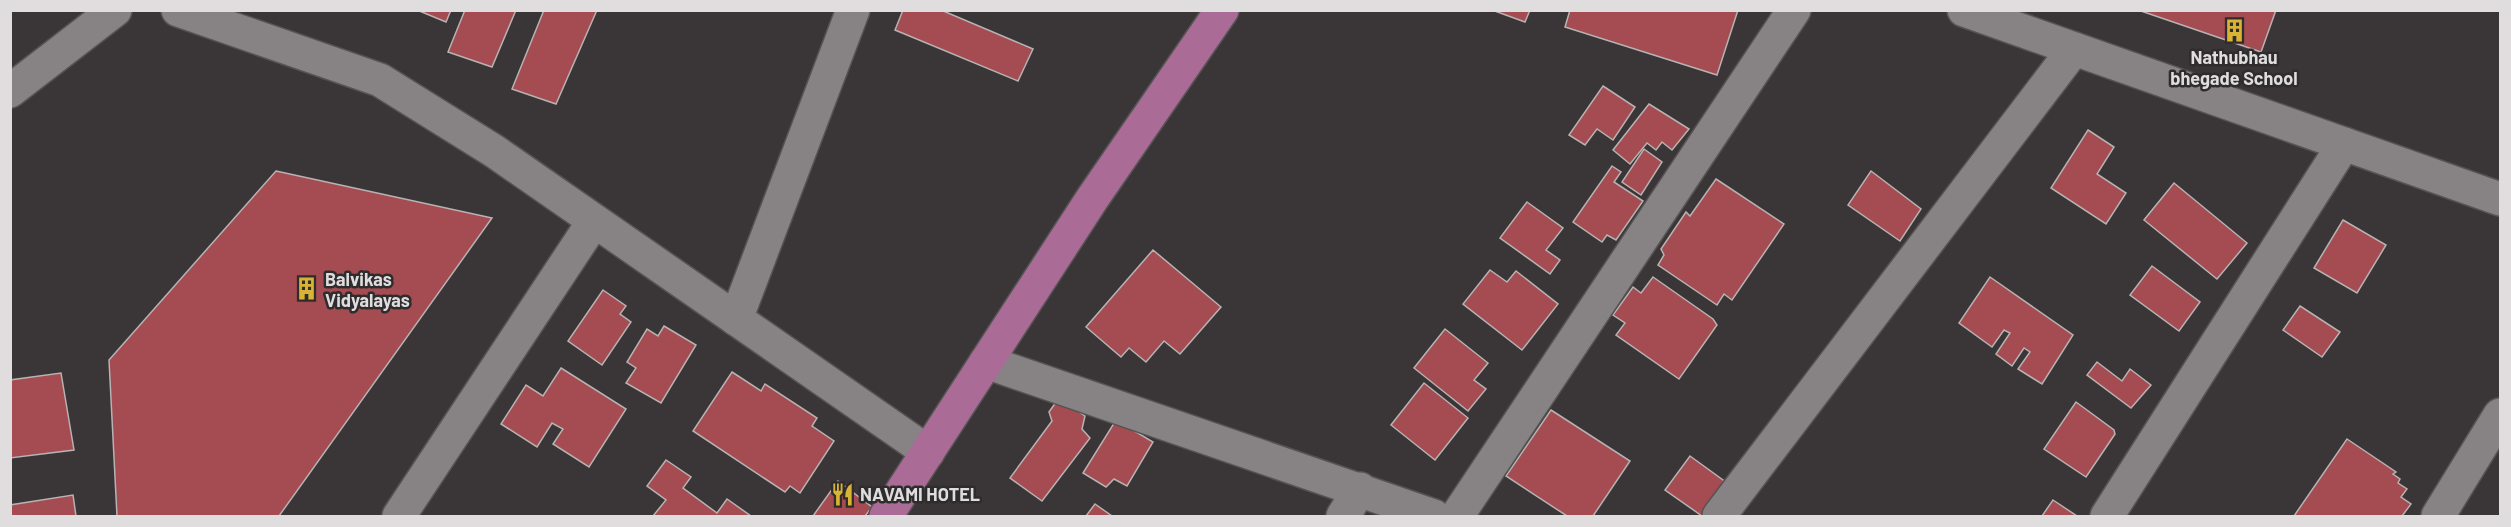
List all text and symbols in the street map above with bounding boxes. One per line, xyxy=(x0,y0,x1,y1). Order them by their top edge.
building icon: Nathubhau bhegade School xyxy=(2221,18,2247,44)
place label: Nathubhau bhegade School xyxy=(2170,46,2298,89)
place label: Balvikas Vidyalayas xyxy=(325,268,410,311)
building icon: Balvikas Vidyalayas xyxy=(294,276,320,302)
restaurant icon: NAVAMI HOTEL xyxy=(829,481,855,507)
place label: NAVAMI HOTEL xyxy=(860,483,980,505)

